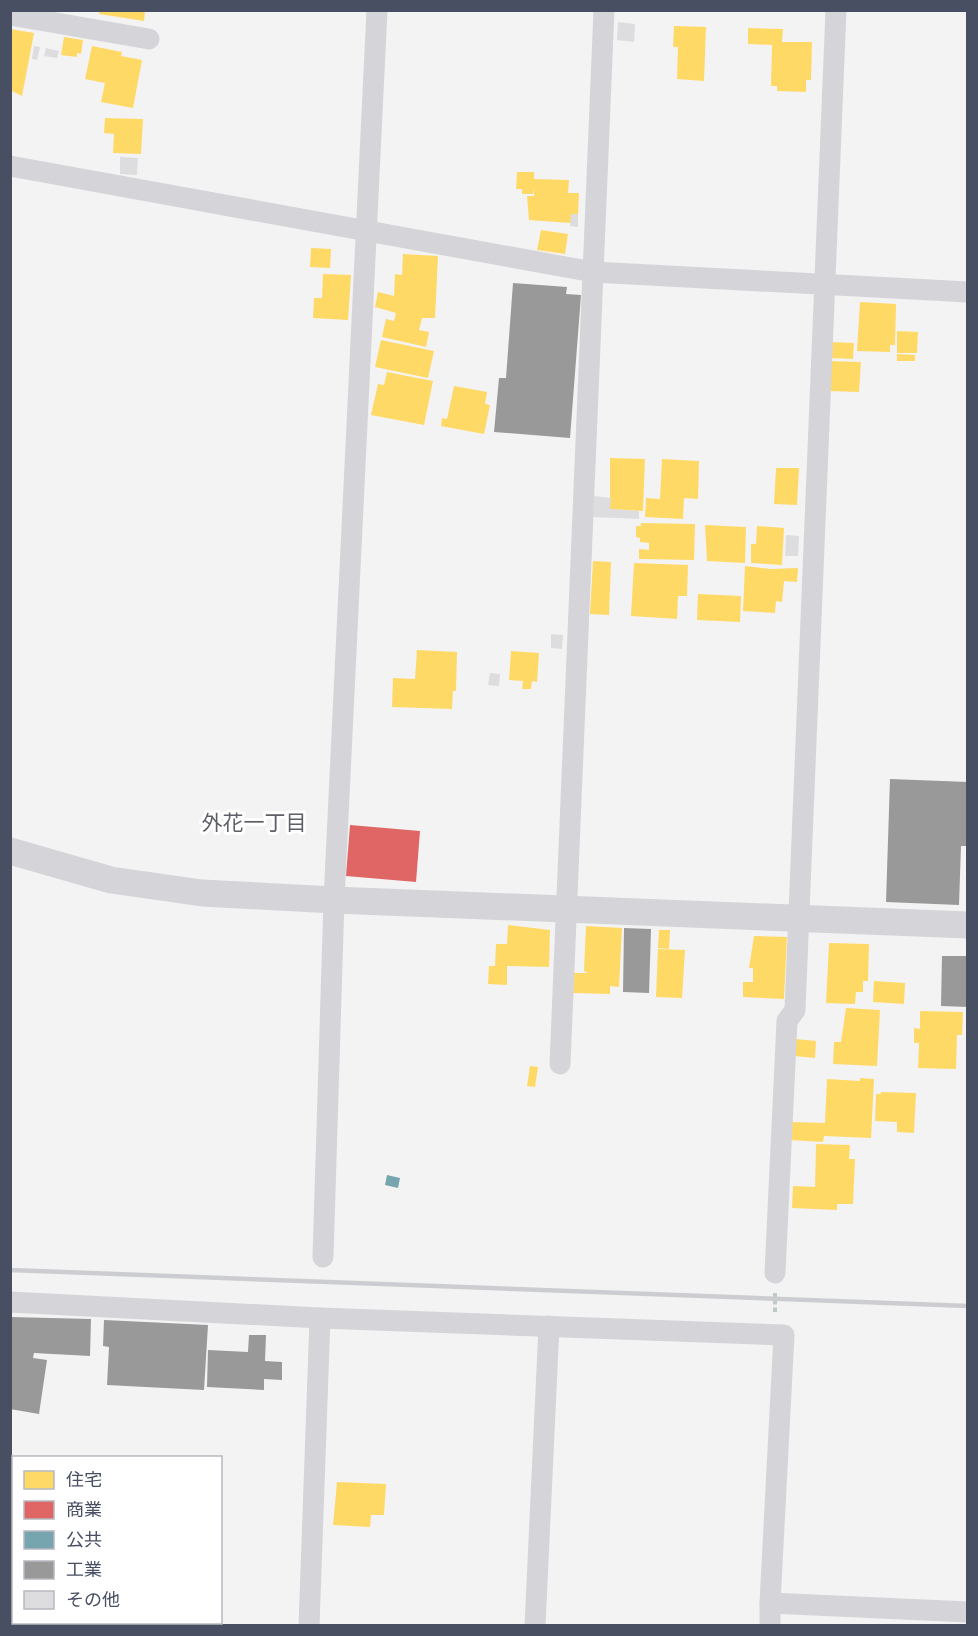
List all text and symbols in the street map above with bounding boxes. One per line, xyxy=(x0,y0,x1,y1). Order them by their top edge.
district label: 外花一丁目 xyxy=(202,810,307,835)
legend xyxy=(12,1456,222,1624)
text: 住宅 xyxy=(66,1469,102,1490)
text: 商業 xyxy=(66,1499,102,1520)
text: 公共 xyxy=(66,1529,102,1550)
text: 工業 xyxy=(66,1559,102,1580)
text: その他 xyxy=(66,1589,120,1610)

